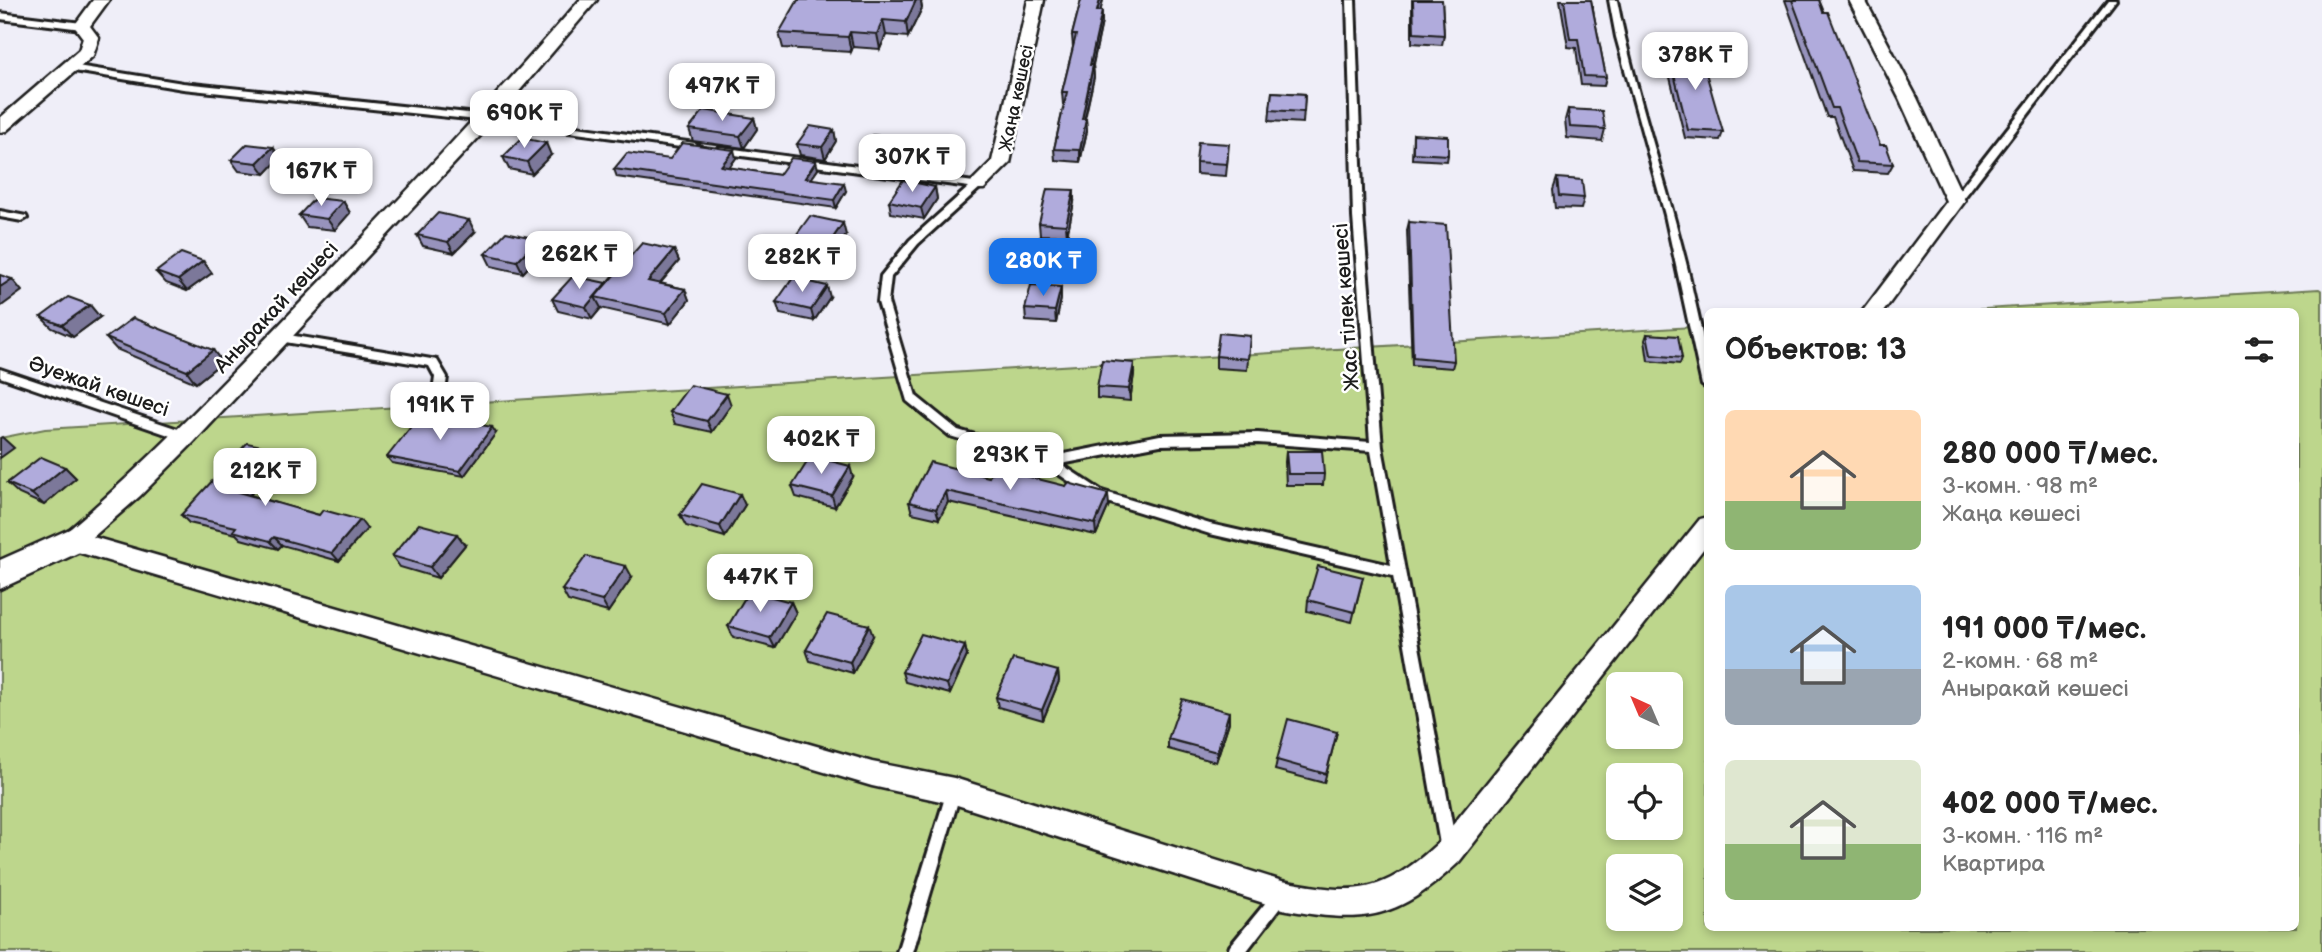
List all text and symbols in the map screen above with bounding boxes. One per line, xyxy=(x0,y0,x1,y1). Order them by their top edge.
pin: 378K ₸ xyxy=(1638,32,1752,92)
text: 378K ₸ xyxy=(1658,41,1732,69)
street label: Жаңа көшесі xyxy=(995,43,1038,153)
pin: 497K ₸ xyxy=(665,64,779,123)
text: 497K ₸ xyxy=(685,72,759,100)
pin: 690K ₸ xyxy=(467,90,581,150)
text: 690K ₸ xyxy=(486,99,562,127)
pin: 307K ₸ xyxy=(855,134,969,194)
text: 307K ₸ xyxy=(875,143,949,171)
pin: 167K ₸ xyxy=(264,148,378,208)
text: 167K ₸ xyxy=(286,157,356,185)
street label: Жас тілек көшесі xyxy=(1328,222,1365,392)
pin: 262K ₸ xyxy=(522,232,636,291)
pin: 282K ₸ xyxy=(745,234,859,294)
street label: Аныракай көшесі xyxy=(208,236,344,379)
pin: 280K ₸ xyxy=(986,238,1100,298)
text: 262K ₸ xyxy=(541,240,617,268)
text: 282K ₸ xyxy=(764,243,840,271)
text: 280K ₸ xyxy=(1005,247,1081,275)
icon: filters xyxy=(2240,331,2278,369)
text: Объектов: 13 xyxy=(1725,332,1906,368)
street label: Әуежай көшесі xyxy=(25,351,172,422)
pin: 191K ₸ xyxy=(383,382,497,442)
text: 191K ₸ xyxy=(406,391,474,419)
pin: 402K ₸ xyxy=(764,416,878,476)
text: 402K ₸ xyxy=(783,425,859,453)
pin: 293K ₸ xyxy=(953,433,1067,492)
text: 280 000 ₸/мес. xyxy=(1942,436,2158,472)
icon: home xyxy=(1781,438,1865,522)
text: 293K ₸ xyxy=(972,441,1048,469)
pin: 212K ₸ xyxy=(208,448,322,508)
text: 212K ₸ xyxy=(229,457,301,485)
text: 3-комн. · 98 m² xyxy=(1942,472,2098,500)
text: Жаңа көшесі xyxy=(1942,500,2081,528)
pin: 447K ₸ xyxy=(703,554,817,614)
text: 447K ₸ xyxy=(723,563,797,591)
text: 191 000 ₸/мес. xyxy=(1942,611,2146,647)
icon: home xyxy=(1781,613,1865,697)
text: 2-комн. · 68 m² xyxy=(1942,647,2098,675)
north arrow xyxy=(1606,672,1684,749)
map controls xyxy=(1606,672,1683,931)
text: Аныракай көшесі xyxy=(1942,675,2129,703)
button: locate xyxy=(1606,763,1683,840)
text: 402 000 ₸/мес. xyxy=(1942,786,2158,822)
icon: home xyxy=(1781,788,1865,872)
text: 3-комн. · 116 m² xyxy=(1942,822,2103,850)
text: Квартира xyxy=(1942,850,2045,878)
button: layers xyxy=(1606,854,1683,931)

